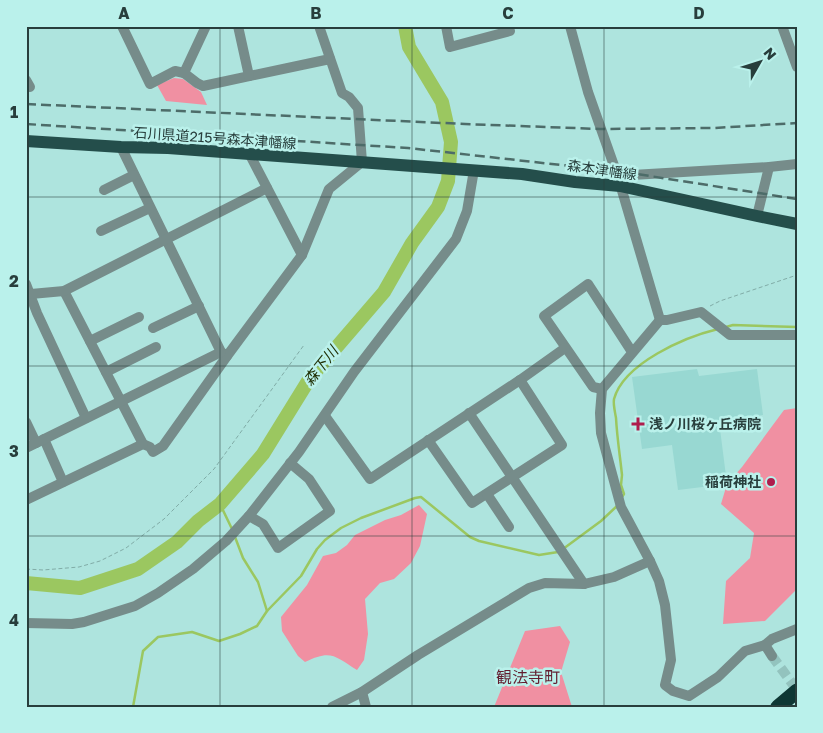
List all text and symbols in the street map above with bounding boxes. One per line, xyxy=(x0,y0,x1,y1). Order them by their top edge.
text: A xyxy=(118,3,130,23)
text: B xyxy=(310,3,322,23)
text: C xyxy=(502,3,514,23)
text: D xyxy=(693,3,705,23)
north arrow xyxy=(736,38,786,88)
text: N xyxy=(761,44,780,63)
text: 1 xyxy=(10,102,18,122)
street label: 石川県道215号森本津幡線 xyxy=(133,123,297,152)
street label: 森本津幡線 xyxy=(566,156,638,183)
text: 2 xyxy=(9,271,19,291)
water label: 森下川 xyxy=(299,341,343,389)
place label: 浅ノ川桜ヶ丘病院 xyxy=(649,415,761,432)
marker: 浅ノ川桜ヶ丘病院 xyxy=(631,417,645,431)
text: 3 xyxy=(9,441,19,461)
place label: 稲荷神社 xyxy=(705,473,761,490)
marker: 稲荷神社 xyxy=(765,476,777,488)
text: 4 xyxy=(9,610,19,630)
district label: 観法寺町 xyxy=(496,667,560,687)

